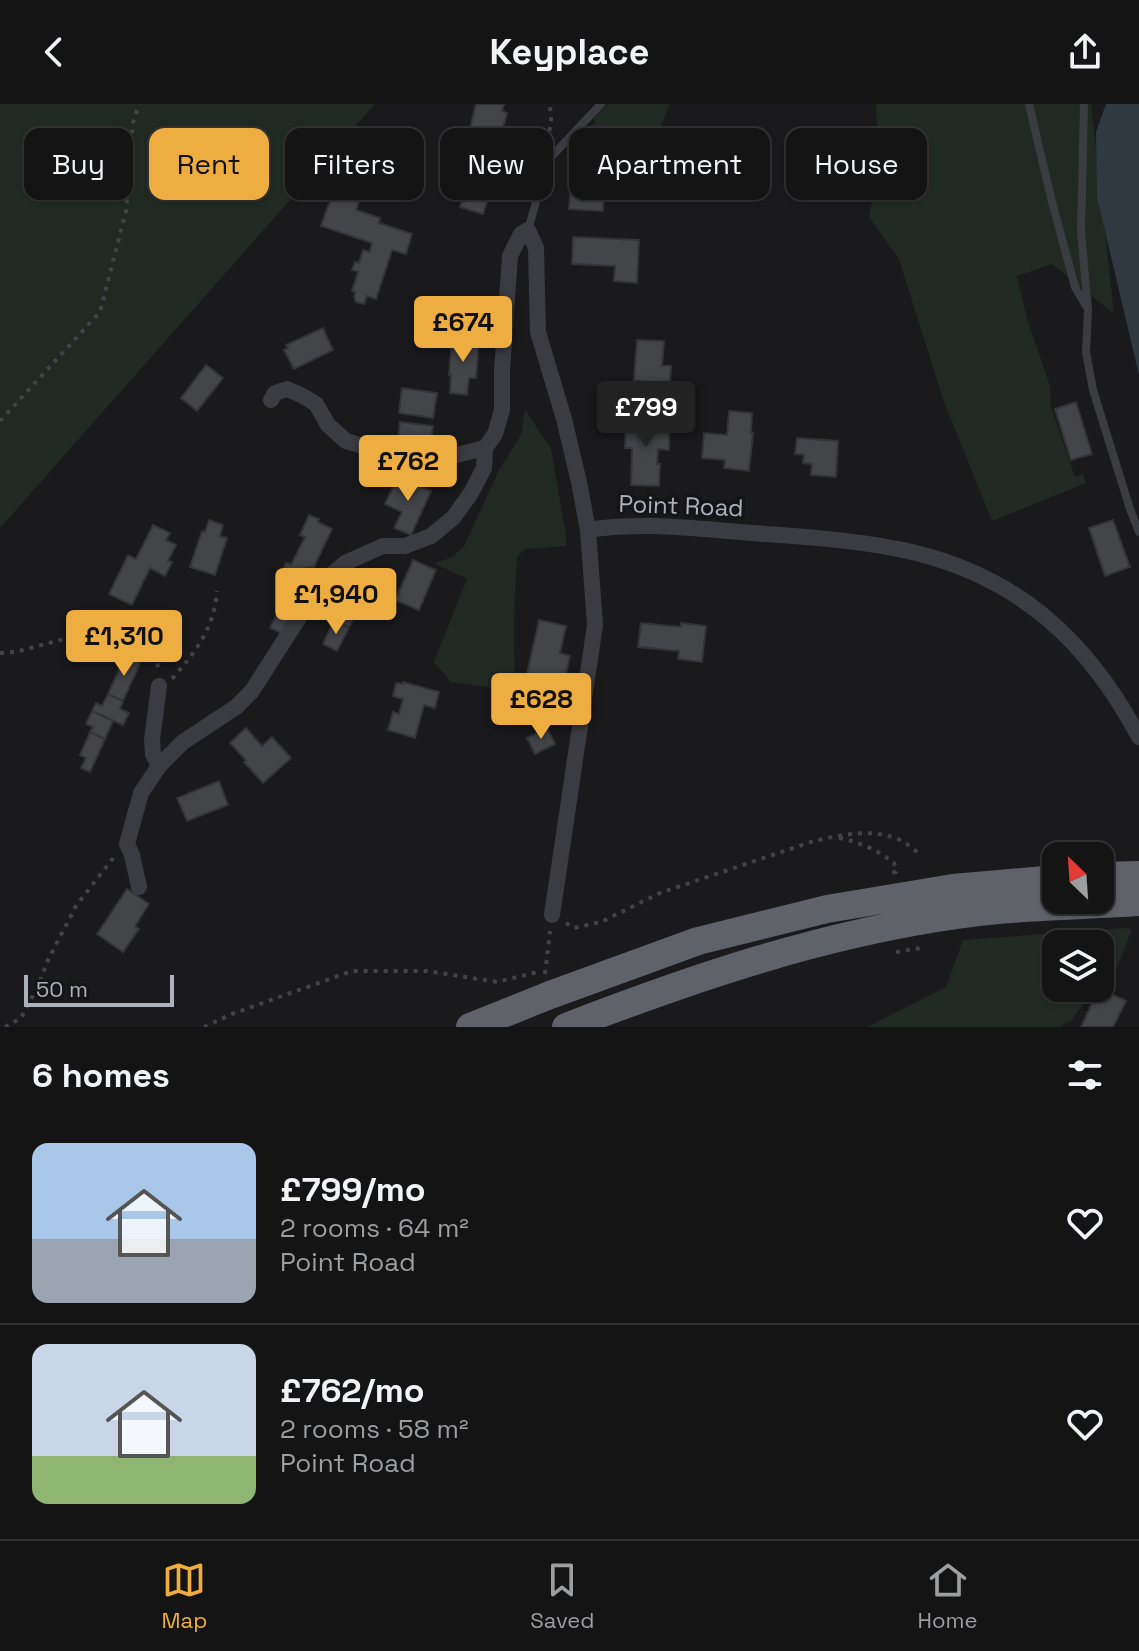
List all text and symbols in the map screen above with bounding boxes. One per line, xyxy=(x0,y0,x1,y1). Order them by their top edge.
text: Keyplace xyxy=(490,29,649,75)
icon: back xyxy=(32,30,76,74)
icon: share xyxy=(1063,30,1107,74)
chip: Buy xyxy=(24,128,133,200)
chip: Rent xyxy=(149,128,269,200)
chip: Filters xyxy=(285,128,424,200)
chip: New xyxy=(440,128,553,200)
chip: Apartment xyxy=(569,128,770,200)
chip: House xyxy=(786,128,927,200)
pin: £674 xyxy=(416,296,510,364)
text: £674 xyxy=(432,305,494,339)
pin: £799 xyxy=(599,381,693,449)
text: £799 xyxy=(614,390,678,424)
pin: £762 xyxy=(361,435,455,503)
text: £762 xyxy=(377,444,439,478)
street label: Point Road xyxy=(618,488,744,523)
pin: £1,940 xyxy=(271,568,401,636)
text: £1,940 xyxy=(293,577,379,611)
pin: £1,310 xyxy=(59,610,189,678)
text: £1,310 xyxy=(84,619,164,653)
pin: £628 xyxy=(494,673,588,741)
text: £628 xyxy=(509,682,573,716)
north arrow xyxy=(1042,842,1114,914)
map controls xyxy=(1042,842,1114,1002)
button: layers xyxy=(1042,930,1114,1002)
scale bar xyxy=(24,971,174,1007)
text: 50 m xyxy=(36,975,88,1003)
icon: filters xyxy=(1063,1053,1107,1097)
text: 6 homes xyxy=(32,1054,170,1097)
text: £799/mo xyxy=(280,1168,426,1211)
icon: home xyxy=(96,1175,192,1271)
icon: heart xyxy=(1063,1201,1107,1245)
text: 2 rooms · 64 m² xyxy=(280,1211,469,1245)
text: Point Road xyxy=(280,1245,416,1279)
text: £762/mo xyxy=(280,1369,425,1412)
icon: home xyxy=(96,1376,192,1472)
icon: heart xyxy=(1063,1402,1107,1446)
text: 2 rooms · 58 m² xyxy=(280,1412,468,1446)
text: Point Road xyxy=(280,1446,416,1480)
tab: Map xyxy=(162,1558,207,1634)
tab: Saved xyxy=(530,1558,595,1634)
tab: Home xyxy=(918,1558,978,1634)

